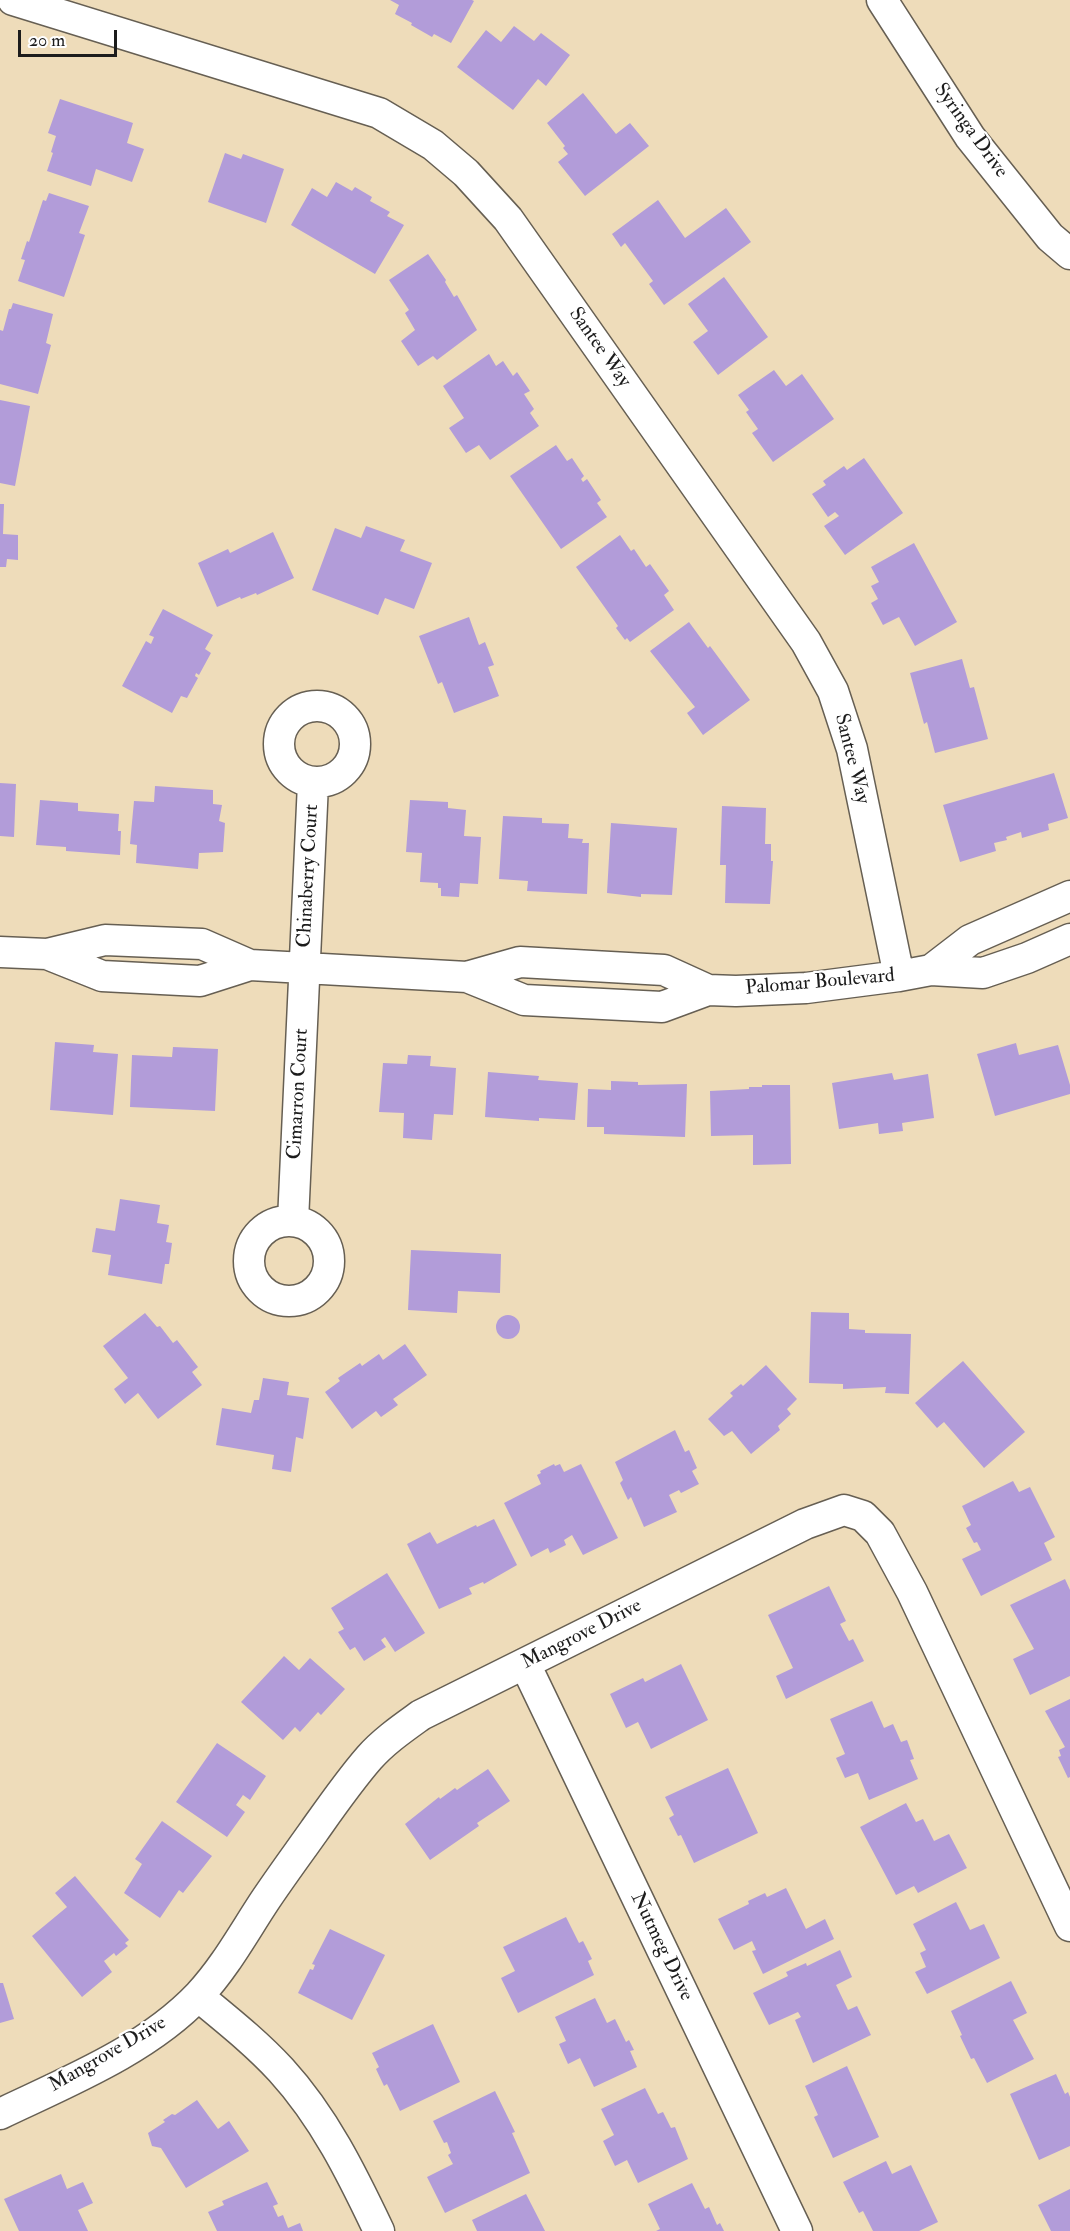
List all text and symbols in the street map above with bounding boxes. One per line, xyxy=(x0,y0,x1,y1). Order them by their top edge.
scale bar xyxy=(21,18,120,56)
text: 20 m xyxy=(29,29,65,52)
street label: Syringa Drive xyxy=(928,79,1012,183)
street label: Santee Way xyxy=(563,303,635,393)
street label: Santee Way xyxy=(828,711,874,807)
street label: Chinaberry Court xyxy=(293,804,325,948)
street label: Palomar Boulevard xyxy=(744,965,896,1001)
street label: Cimarron Court xyxy=(284,1028,314,1160)
street label: Mangrove Drive xyxy=(518,1595,646,1675)
street label: Nutmeg Drive xyxy=(624,1889,698,2005)
street label: Mangrove Drive xyxy=(45,2012,171,2098)

